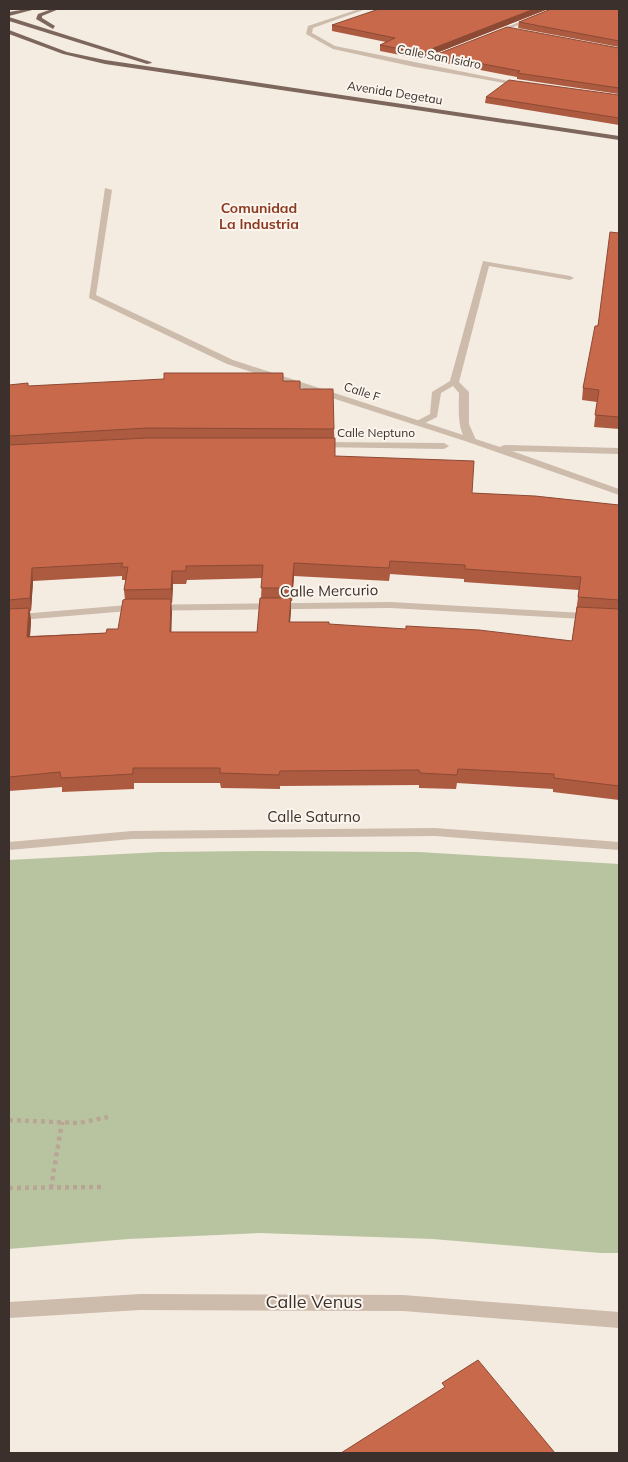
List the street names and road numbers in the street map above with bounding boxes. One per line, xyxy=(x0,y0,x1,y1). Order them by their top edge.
street label: Calle San Isidro xyxy=(396,41,483,72)
street label: Avenida Degetau xyxy=(346,78,444,107)
street label: Calle F xyxy=(342,379,382,405)
street label: Calle Neptuno xyxy=(337,425,415,440)
street label: Calle Mercurio xyxy=(280,580,378,601)
street label: Calle Saturno xyxy=(267,807,361,826)
street label: Calle Venus xyxy=(265,1290,363,1313)

